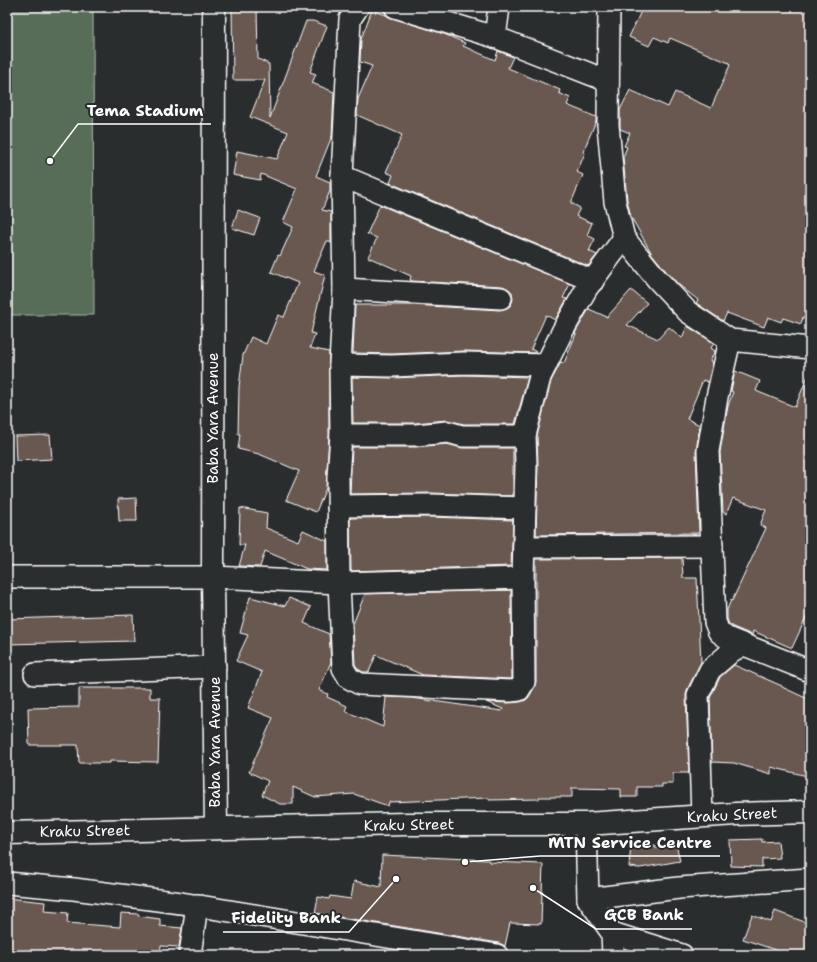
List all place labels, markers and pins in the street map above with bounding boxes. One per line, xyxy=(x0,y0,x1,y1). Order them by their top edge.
callout: Tema Stadium xyxy=(78,96,211,124)
callout: MTN Service Centre xyxy=(540,828,720,856)
callout: GCB Bank xyxy=(596,901,692,929)
callout: Fidelity Bank xyxy=(223,904,349,932)

